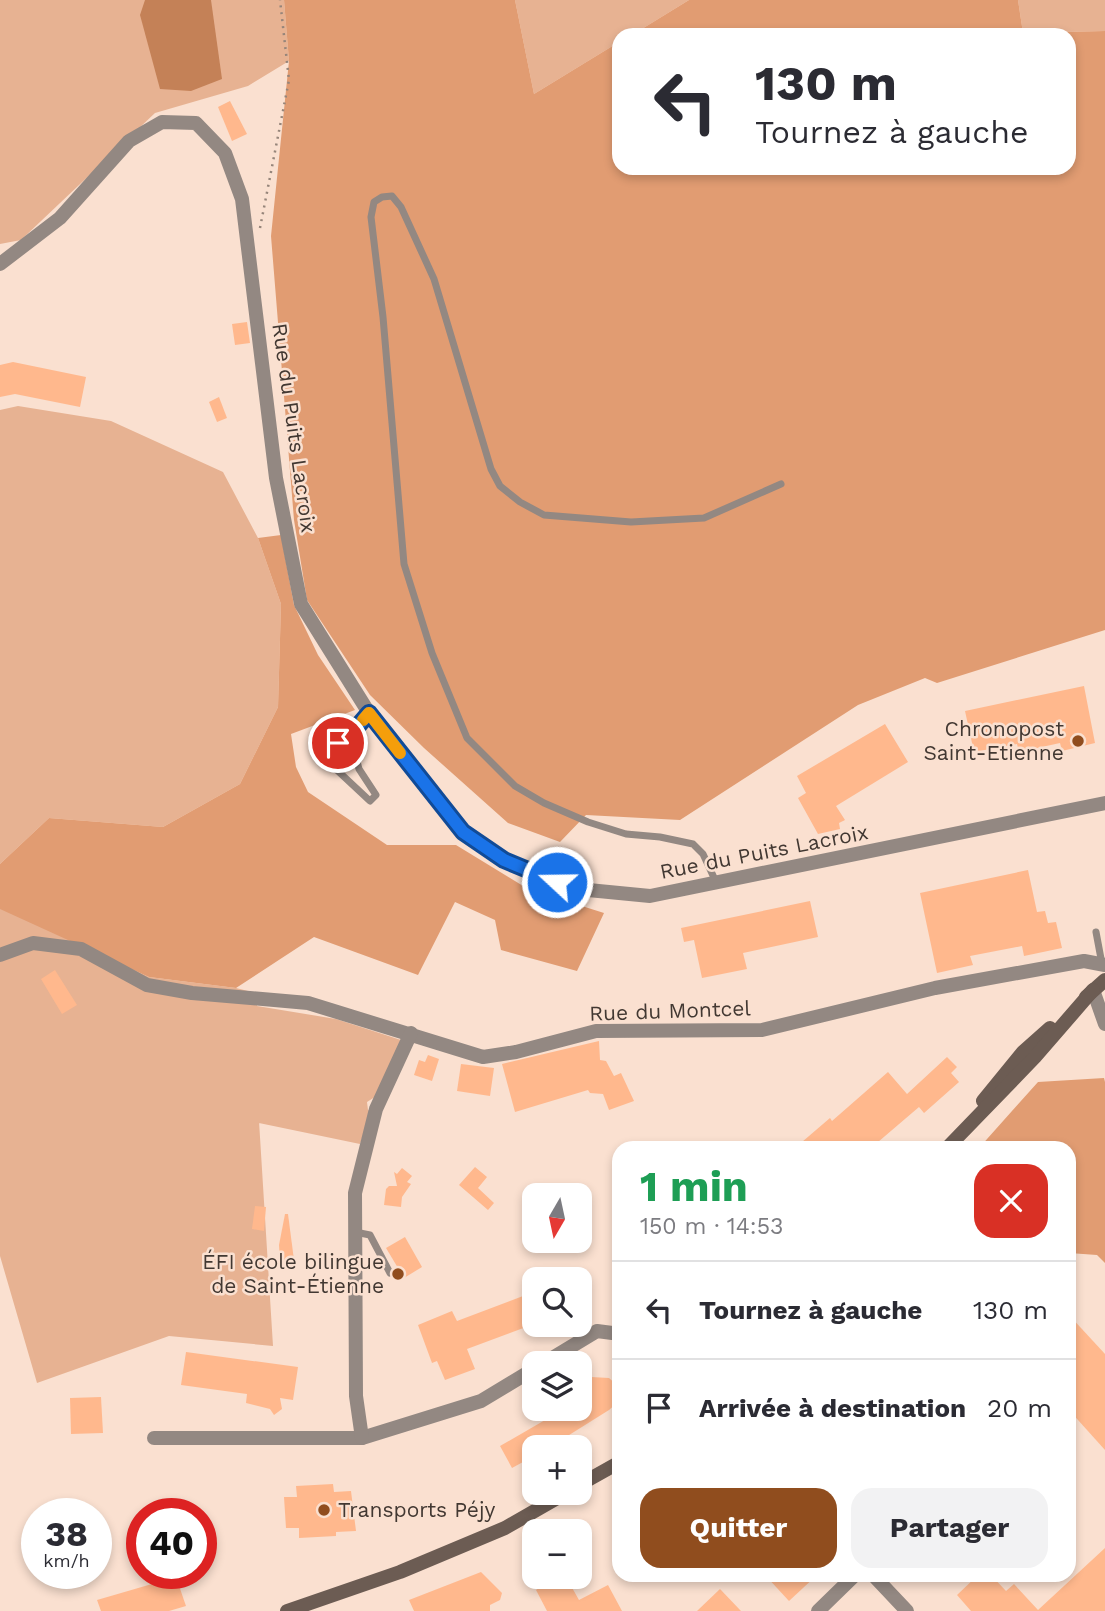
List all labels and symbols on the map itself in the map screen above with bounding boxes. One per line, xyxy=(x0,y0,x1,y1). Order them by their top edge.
street label: Rue du Puits Lacroix xyxy=(267,321,322,534)
pin xyxy=(308,713,368,773)
place label: Chronopost Saint-Etienne xyxy=(924,716,1064,765)
marker: Chronopost Saint-Etienne xyxy=(1070,733,1086,749)
street label: Rue du Puits Lacroix xyxy=(658,819,870,884)
position arrow xyxy=(520,845,594,919)
street label: Rue du Montcel xyxy=(589,995,752,1026)
north arrow xyxy=(522,1183,592,1253)
place label: ÉFI école bilingue de Saint-Étienne xyxy=(202,1249,384,1298)
marker: ÉFI école bilingue de Saint-Étienne xyxy=(390,1266,406,1282)
place label: Transports Péjy xyxy=(338,1497,496,1522)
speed limit sign: 40 xyxy=(126,1498,217,1589)
marker: Transports Péjy xyxy=(316,1502,332,1518)

